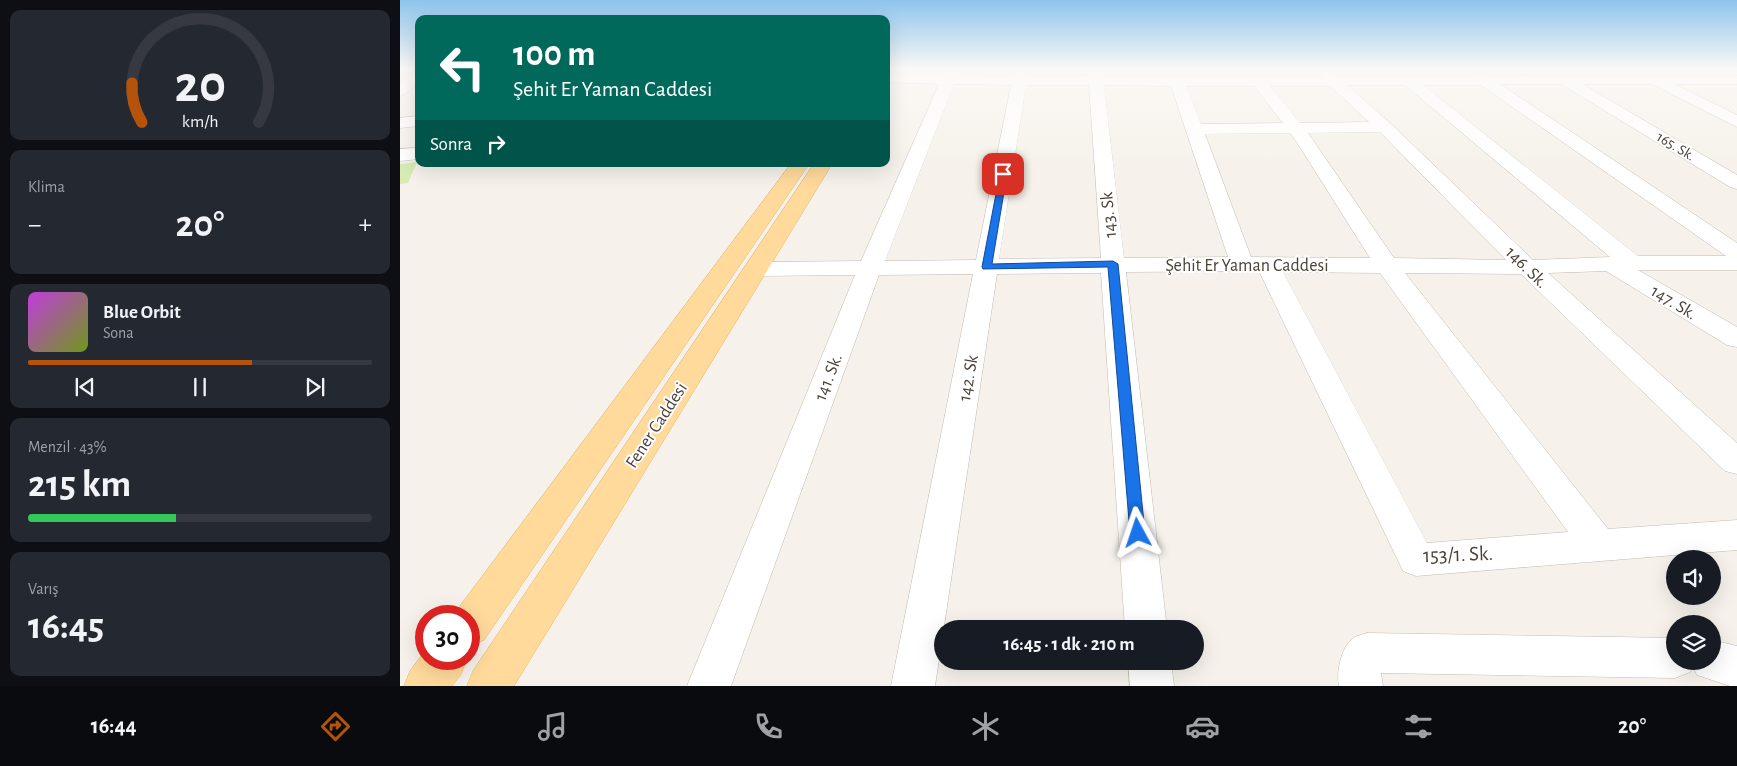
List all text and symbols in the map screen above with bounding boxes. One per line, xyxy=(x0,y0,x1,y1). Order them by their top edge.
icon: left xyxy=(430,35,495,100)
text: 100 m xyxy=(513,37,596,72)
text: 20 xyxy=(174,59,226,111)
text: Şehit Er Yaman Caddesi xyxy=(513,78,712,100)
text: km/h xyxy=(182,113,218,131)
street label: 165. Sk. xyxy=(1654,129,1697,164)
icon: right xyxy=(482,130,510,158)
text: Sonra xyxy=(430,135,472,154)
pin xyxy=(982,153,1024,195)
icon: arrive xyxy=(989,160,1017,188)
text: Klima xyxy=(28,179,65,195)
street label: 143. Sk xyxy=(1098,190,1120,239)
text: 20° xyxy=(176,206,224,244)
text: − xyxy=(28,211,41,239)
text: + xyxy=(359,211,372,239)
street label: 146. Sk. xyxy=(1502,244,1551,292)
street label: Şehit Er Yaman Caddesi xyxy=(1165,257,1329,275)
street label: 147. Sk. xyxy=(1647,282,1700,323)
text: Blue Orbit xyxy=(103,303,181,322)
text: Sona xyxy=(103,325,134,341)
street label: 141. Sk. xyxy=(812,351,846,403)
street label: 142. Sk xyxy=(956,353,982,403)
icon: previous xyxy=(71,373,99,401)
icon: pause xyxy=(186,373,214,401)
icon: next xyxy=(301,373,329,401)
street label: Fener Caddesi xyxy=(623,380,691,471)
text: Menzil · 43% xyxy=(28,439,107,455)
text: 215 km xyxy=(28,466,131,504)
position arrow xyxy=(1111,506,1163,558)
street label: 153/1. Sk. xyxy=(1423,543,1494,566)
map controls xyxy=(1666,550,1721,670)
button: sound xyxy=(1666,550,1721,605)
text: Varış xyxy=(28,581,58,597)
speed limit sign: 30 xyxy=(415,605,480,670)
text: 16:45 xyxy=(28,608,104,646)
button: layers xyxy=(1666,615,1721,670)
text: 16:45 · 1 dk · 210 m xyxy=(1003,635,1135,654)
icon: directions xyxy=(318,709,353,744)
icon: music xyxy=(535,709,570,744)
icon: phone xyxy=(751,709,786,744)
icon: climate xyxy=(968,709,1003,744)
icon: car xyxy=(1185,709,1220,744)
icon: filters xyxy=(1401,709,1436,744)
text: 16:44 xyxy=(91,715,137,737)
text: 20° xyxy=(1618,715,1646,737)

